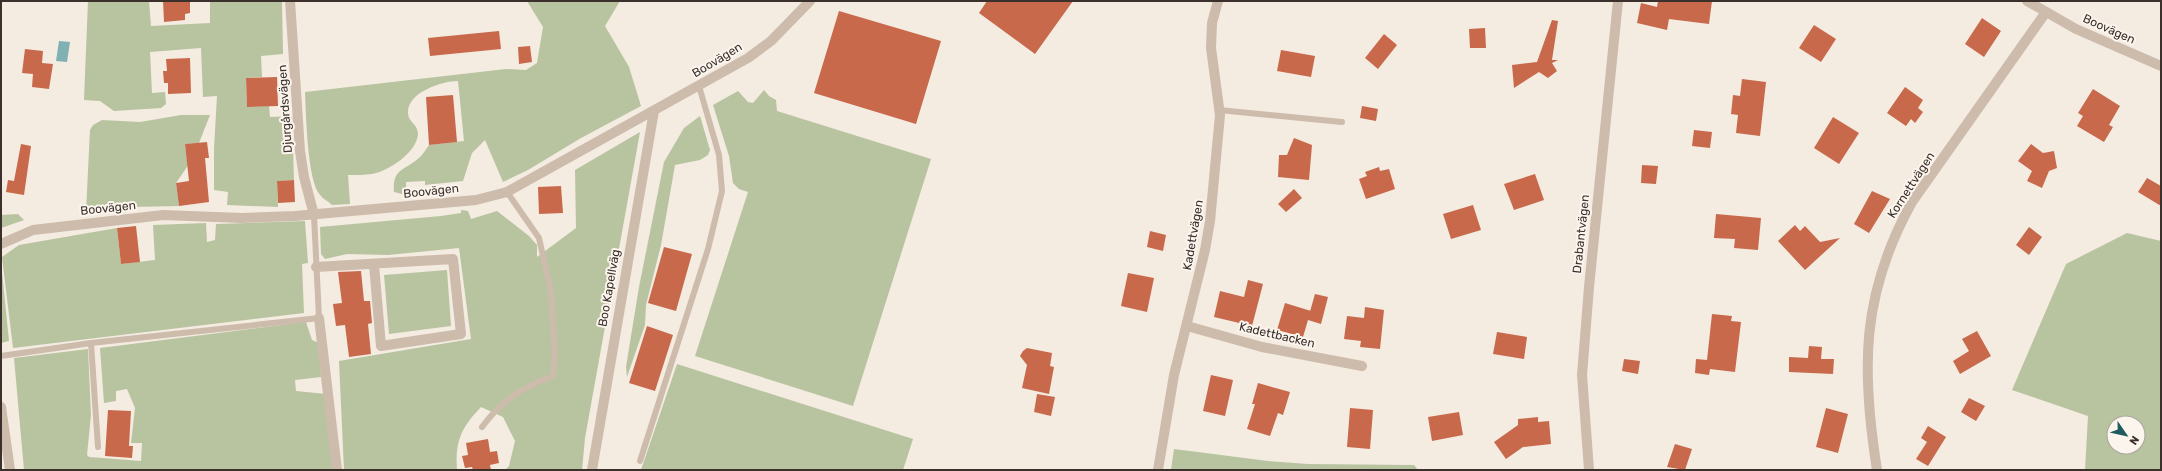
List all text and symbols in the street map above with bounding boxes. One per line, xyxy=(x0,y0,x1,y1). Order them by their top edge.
street label: Boovägen xyxy=(2081,11,2137,47)
street label: Boovägen xyxy=(689,40,745,80)
street label: Djurgårdsvägen xyxy=(275,64,295,154)
street label: Kornettvägen xyxy=(1884,149,1938,221)
street label: Boovägen xyxy=(403,181,459,201)
street label: Drabantvägen xyxy=(1570,194,1592,274)
street label: Boovägen xyxy=(80,198,136,218)
street label: Kadettvägen xyxy=(1180,199,1206,271)
street label: Boo Kapellväg xyxy=(595,248,623,328)
street label: Kadettbacken xyxy=(1238,319,1316,351)
north arrow xyxy=(2106,415,2146,455)
text: N xyxy=(2126,433,2141,447)

